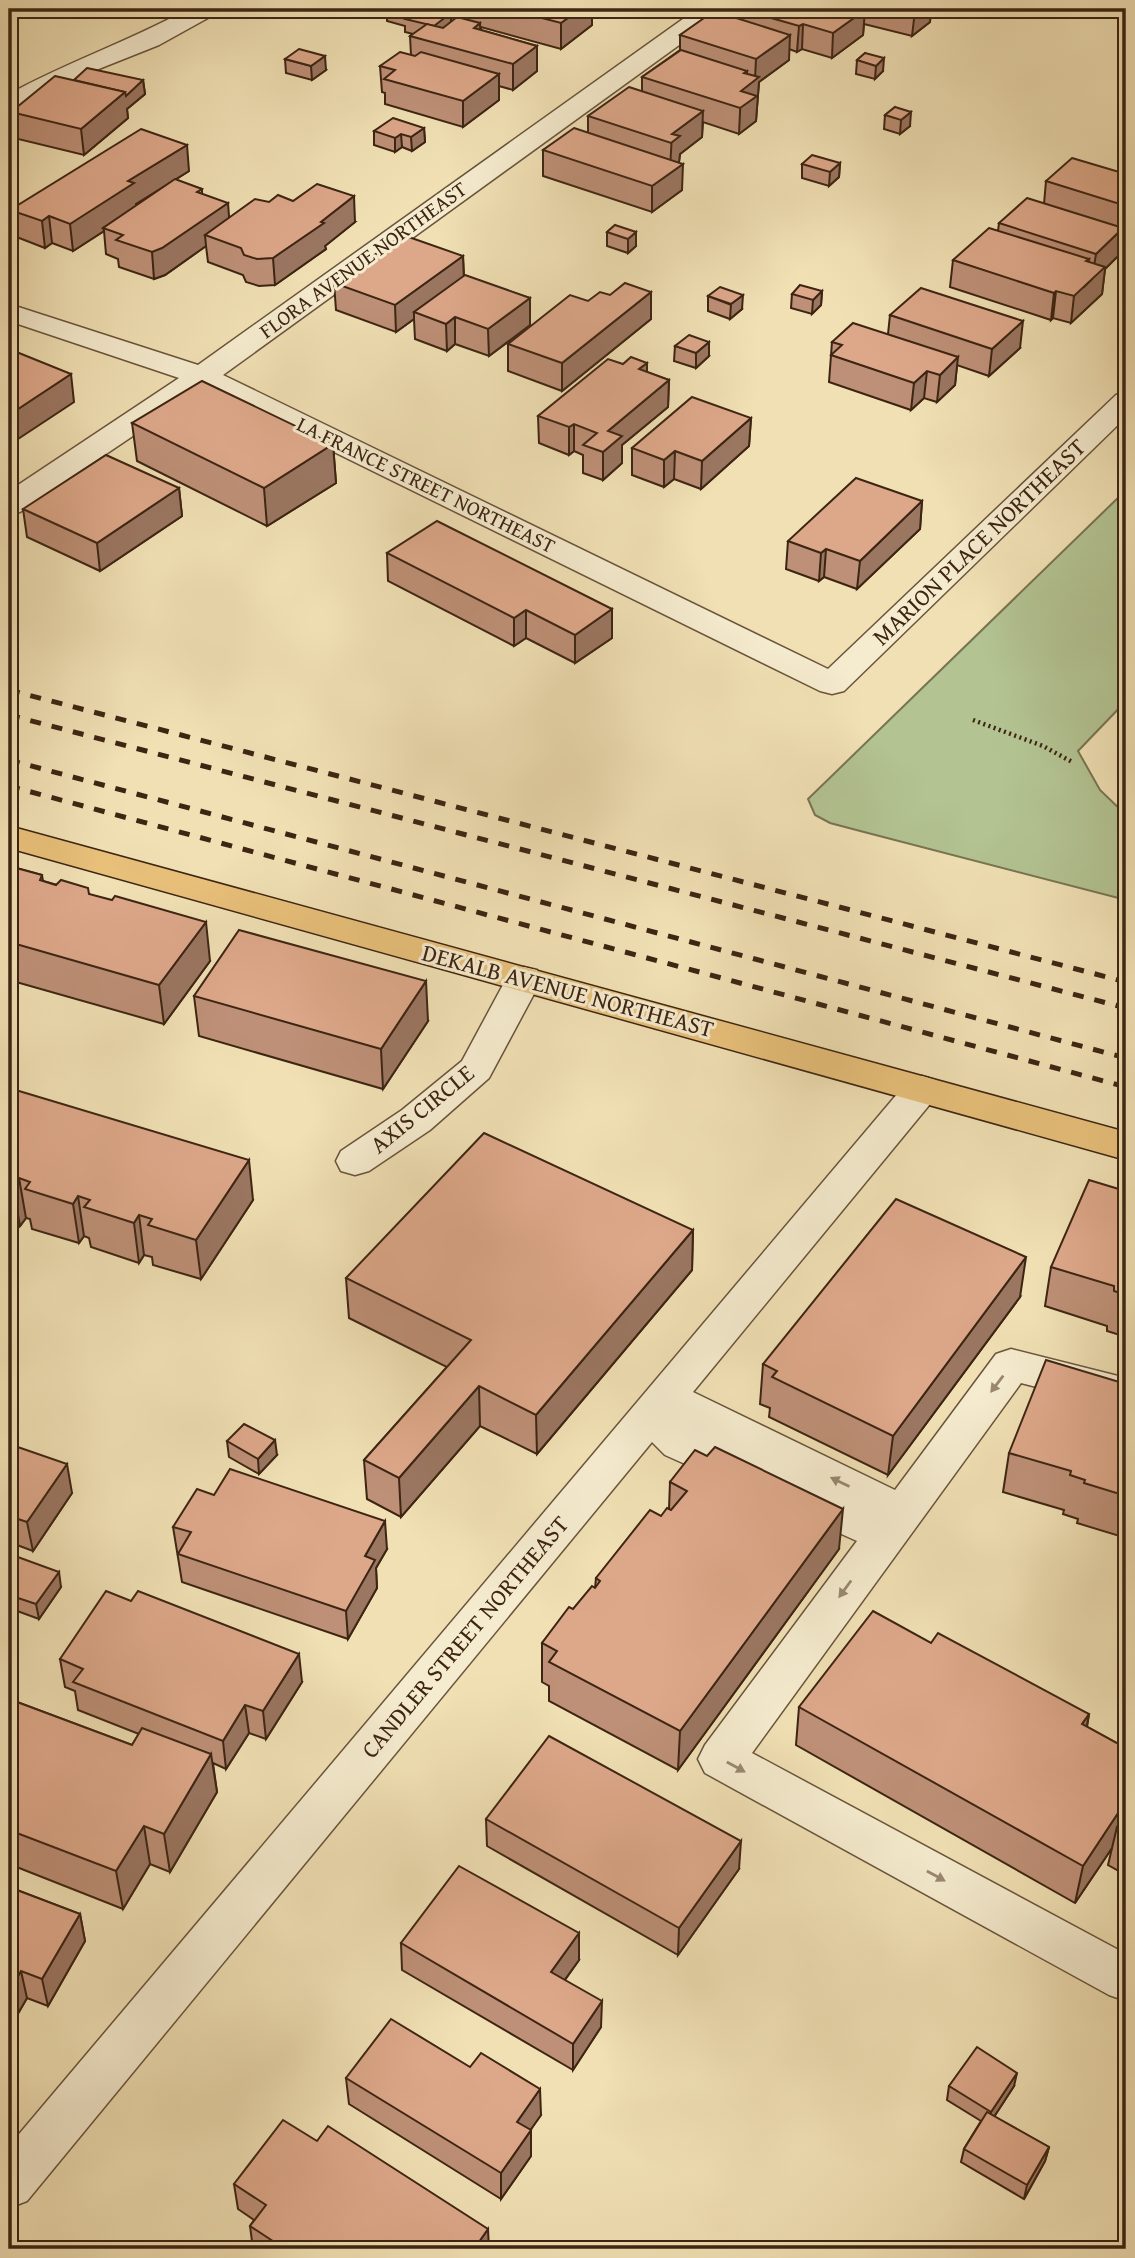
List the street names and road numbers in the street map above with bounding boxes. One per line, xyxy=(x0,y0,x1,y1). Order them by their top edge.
street label: FLORA AVENUE NORTHEAST xyxy=(252,173,473,346)
street label: LA FRANCE STREET NORTHEAST xyxy=(292,408,561,561)
street label: MARION PLACE NORTHEAST xyxy=(864,430,1093,653)
street label: DEKALB AVENUE NORTHEAST xyxy=(419,935,718,1046)
street label: AXIS CIRCLE xyxy=(362,1056,481,1162)
street label: CANDLER STREET NORTHEAST xyxy=(353,1508,577,1766)

